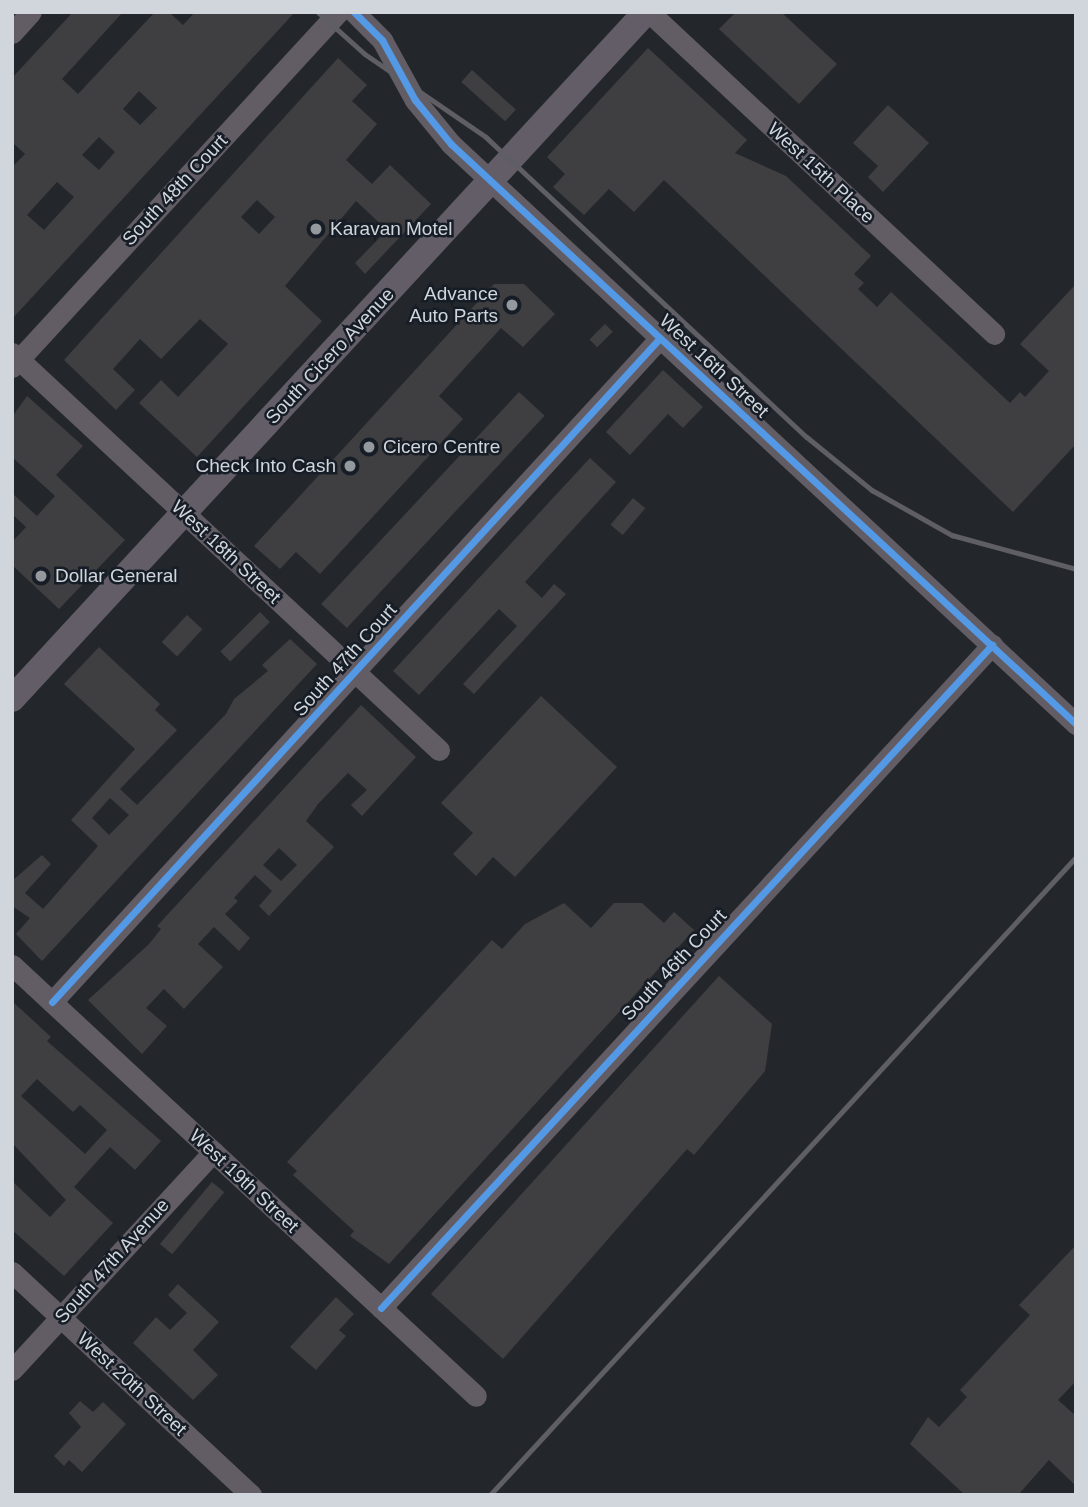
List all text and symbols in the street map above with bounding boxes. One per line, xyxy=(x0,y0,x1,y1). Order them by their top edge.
street label: West 15th Place xyxy=(763,118,879,228)
street label: South 48th Court xyxy=(118,130,232,250)
place label: Karavan Motel xyxy=(330,218,453,240)
marker: Karavan Motel xyxy=(308,221,324,237)
street label: South Cicero Avenue xyxy=(261,283,399,429)
place label: Advance Auto Parts xyxy=(409,283,498,327)
marker: Advance Auto Parts xyxy=(504,297,520,313)
street label: West 16th Street xyxy=(655,310,773,422)
place label: Cicero Centre xyxy=(383,436,500,458)
marker: Cicero Centre xyxy=(361,439,377,455)
place label: Check Into Cash xyxy=(196,455,336,477)
marker: Check Into Cash xyxy=(342,458,358,474)
street label: West 18th Street xyxy=(167,496,285,608)
place label: Dollar General xyxy=(55,565,177,587)
marker: Dollar General xyxy=(33,568,49,584)
street label: South 47th Court xyxy=(288,599,402,721)
street label: South 46th Court xyxy=(617,905,731,1025)
street label: West 19th Street xyxy=(185,1125,303,1237)
street label: South 47th Avenue xyxy=(50,1193,174,1329)
street label: West 20th Street xyxy=(73,1328,191,1440)

